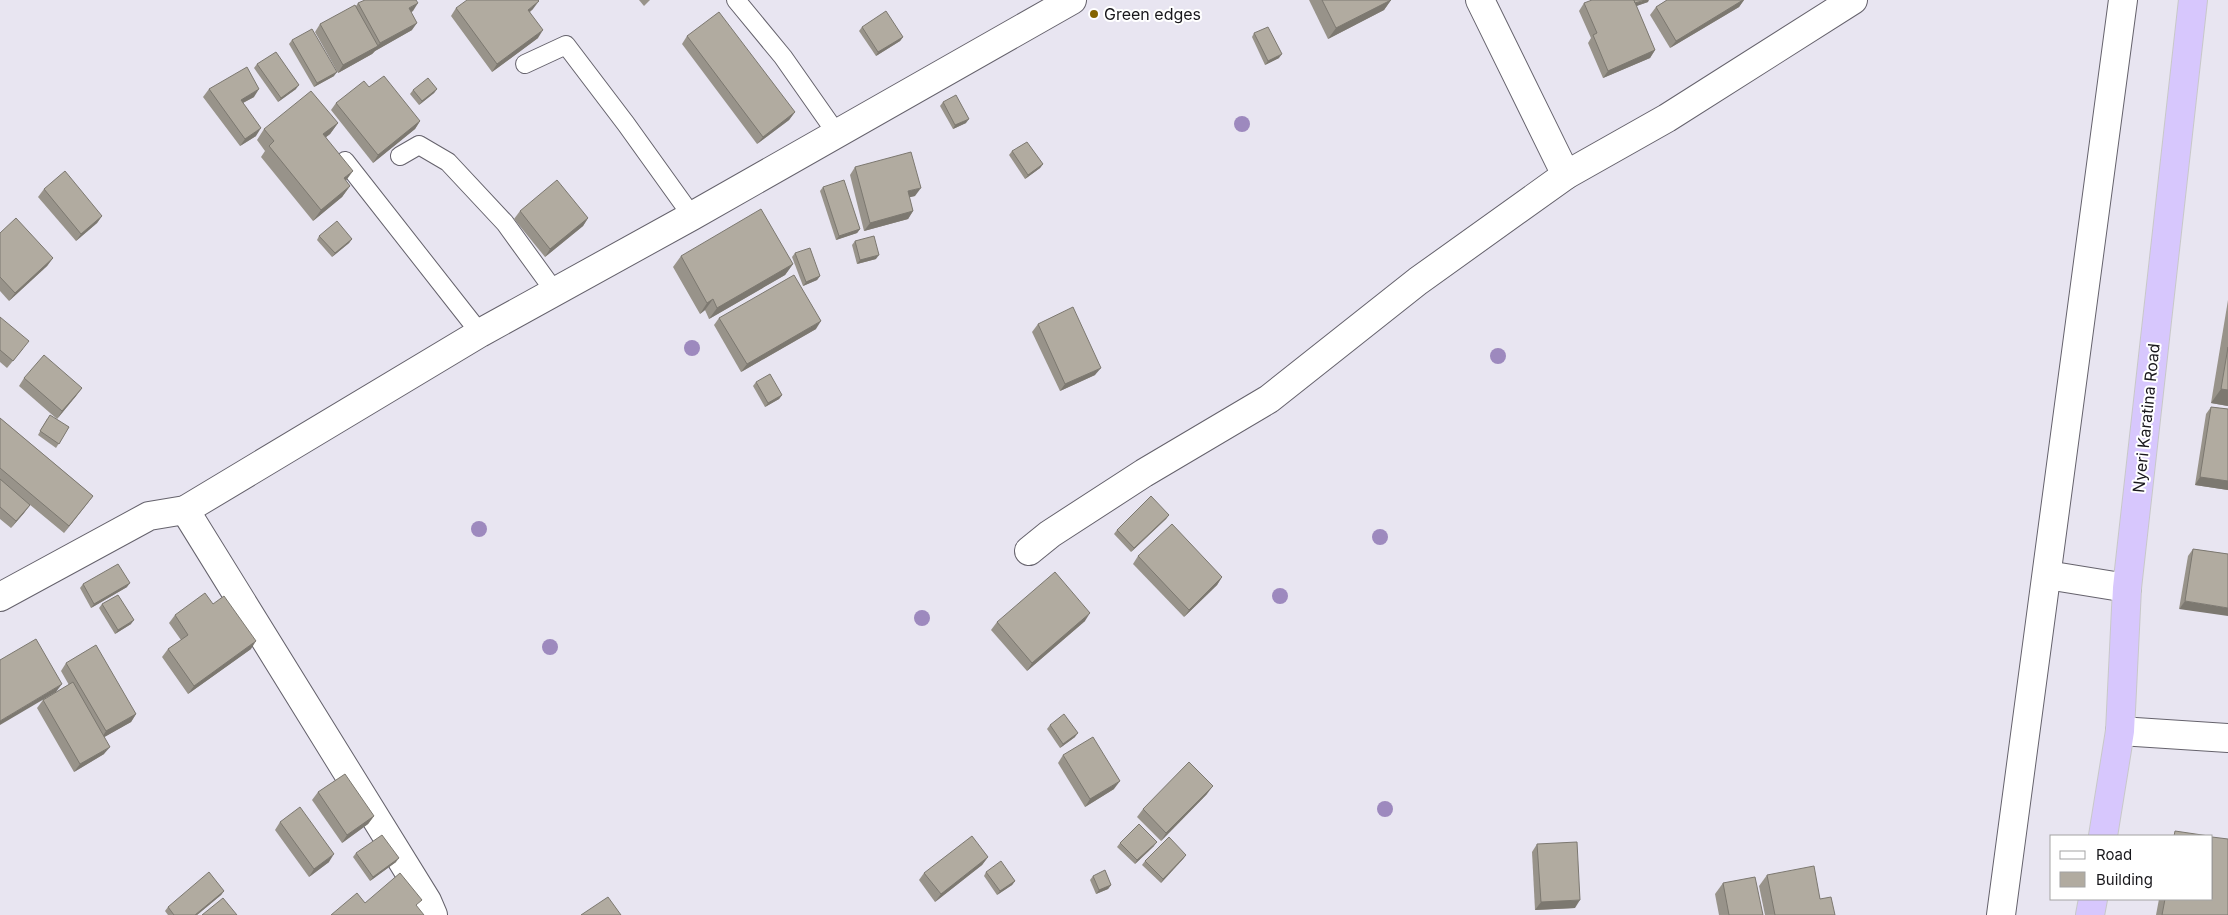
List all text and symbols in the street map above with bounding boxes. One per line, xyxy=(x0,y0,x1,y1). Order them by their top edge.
place label: Green edges xyxy=(1104,4,1201,24)
marker: Green edges xyxy=(1088,8,1100,20)
street label: Nyeri Karatina Road xyxy=(2128,342,2164,494)
legend xyxy=(2050,835,2213,900)
text: Road xyxy=(2096,845,2132,864)
text: Building xyxy=(2096,870,2153,889)

